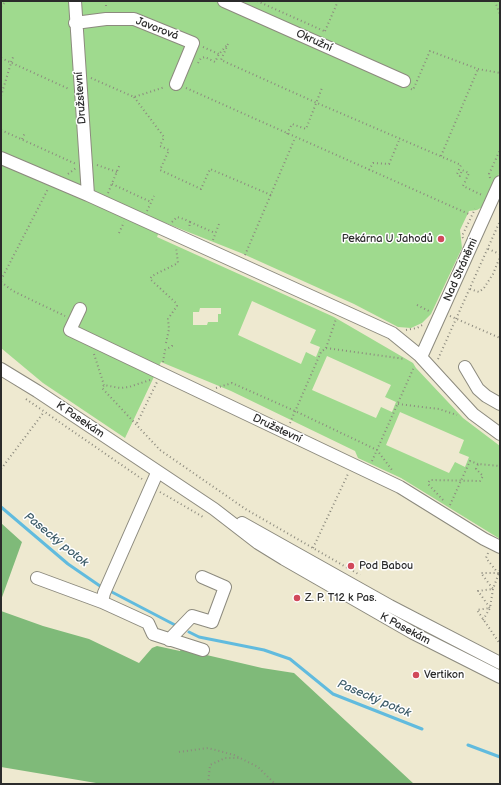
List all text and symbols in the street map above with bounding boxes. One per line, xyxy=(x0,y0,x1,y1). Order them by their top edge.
street label: Javorová xyxy=(134,15,180,43)
street label: Okružní xyxy=(294,27,334,55)
street label: Družstevní xyxy=(73,71,89,125)
place label: Pekárna U Jahodů xyxy=(342,232,433,246)
marker: Pekárna U Jahodů xyxy=(436,234,446,244)
street label: Nad Stráněmi xyxy=(441,236,481,304)
street label: K Pasekám xyxy=(53,399,107,441)
street label: Družstevní xyxy=(250,412,304,446)
water label: Pasecký potok xyxy=(21,510,91,570)
place label: Pod Babou xyxy=(359,559,413,573)
marker: Pod Babou xyxy=(346,561,356,571)
place label: Z. P. T12 k Pas. xyxy=(305,591,377,605)
marker: Z. P. T12 k Pas. xyxy=(292,593,302,603)
street label: K Pasekám xyxy=(378,610,432,648)
place label: Vertikon xyxy=(424,668,464,682)
marker: Vertikon xyxy=(411,670,421,680)
water label: Pasecký potok xyxy=(335,677,413,721)

